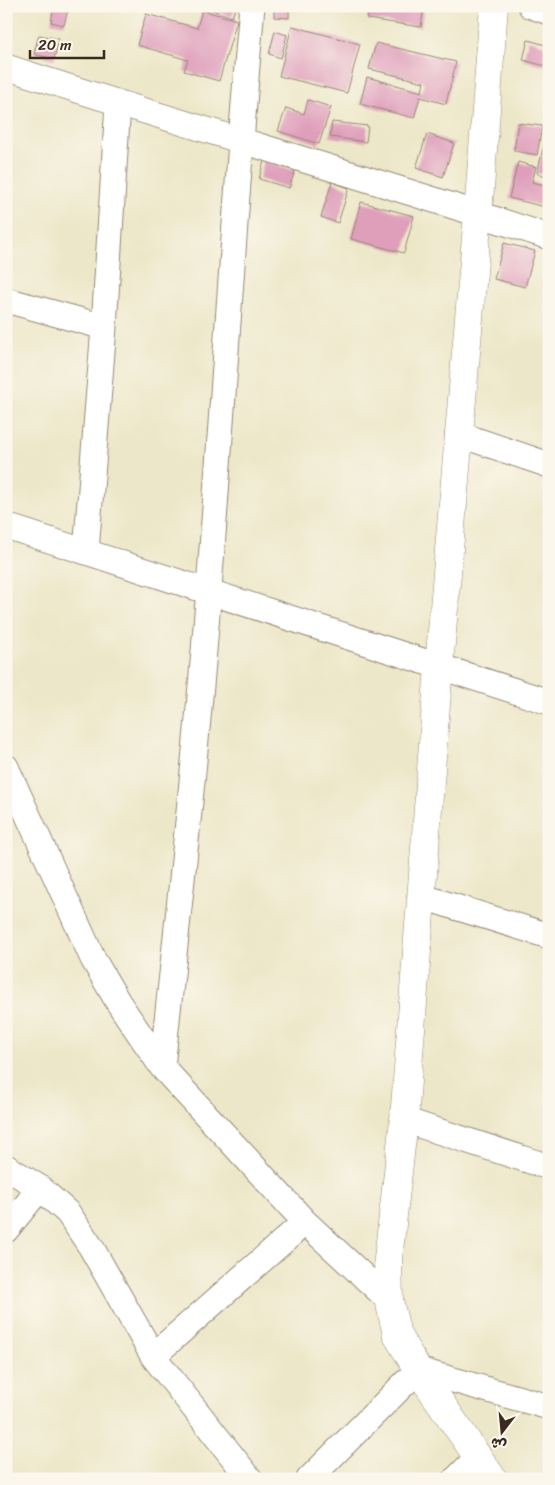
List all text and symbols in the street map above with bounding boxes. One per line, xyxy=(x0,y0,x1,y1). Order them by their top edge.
scale bar xyxy=(30,28,104,60)
text: 20 m xyxy=(38,32,72,58)
north arrow xyxy=(478,1408,528,1458)
text: ش xyxy=(488,1430,509,1458)

